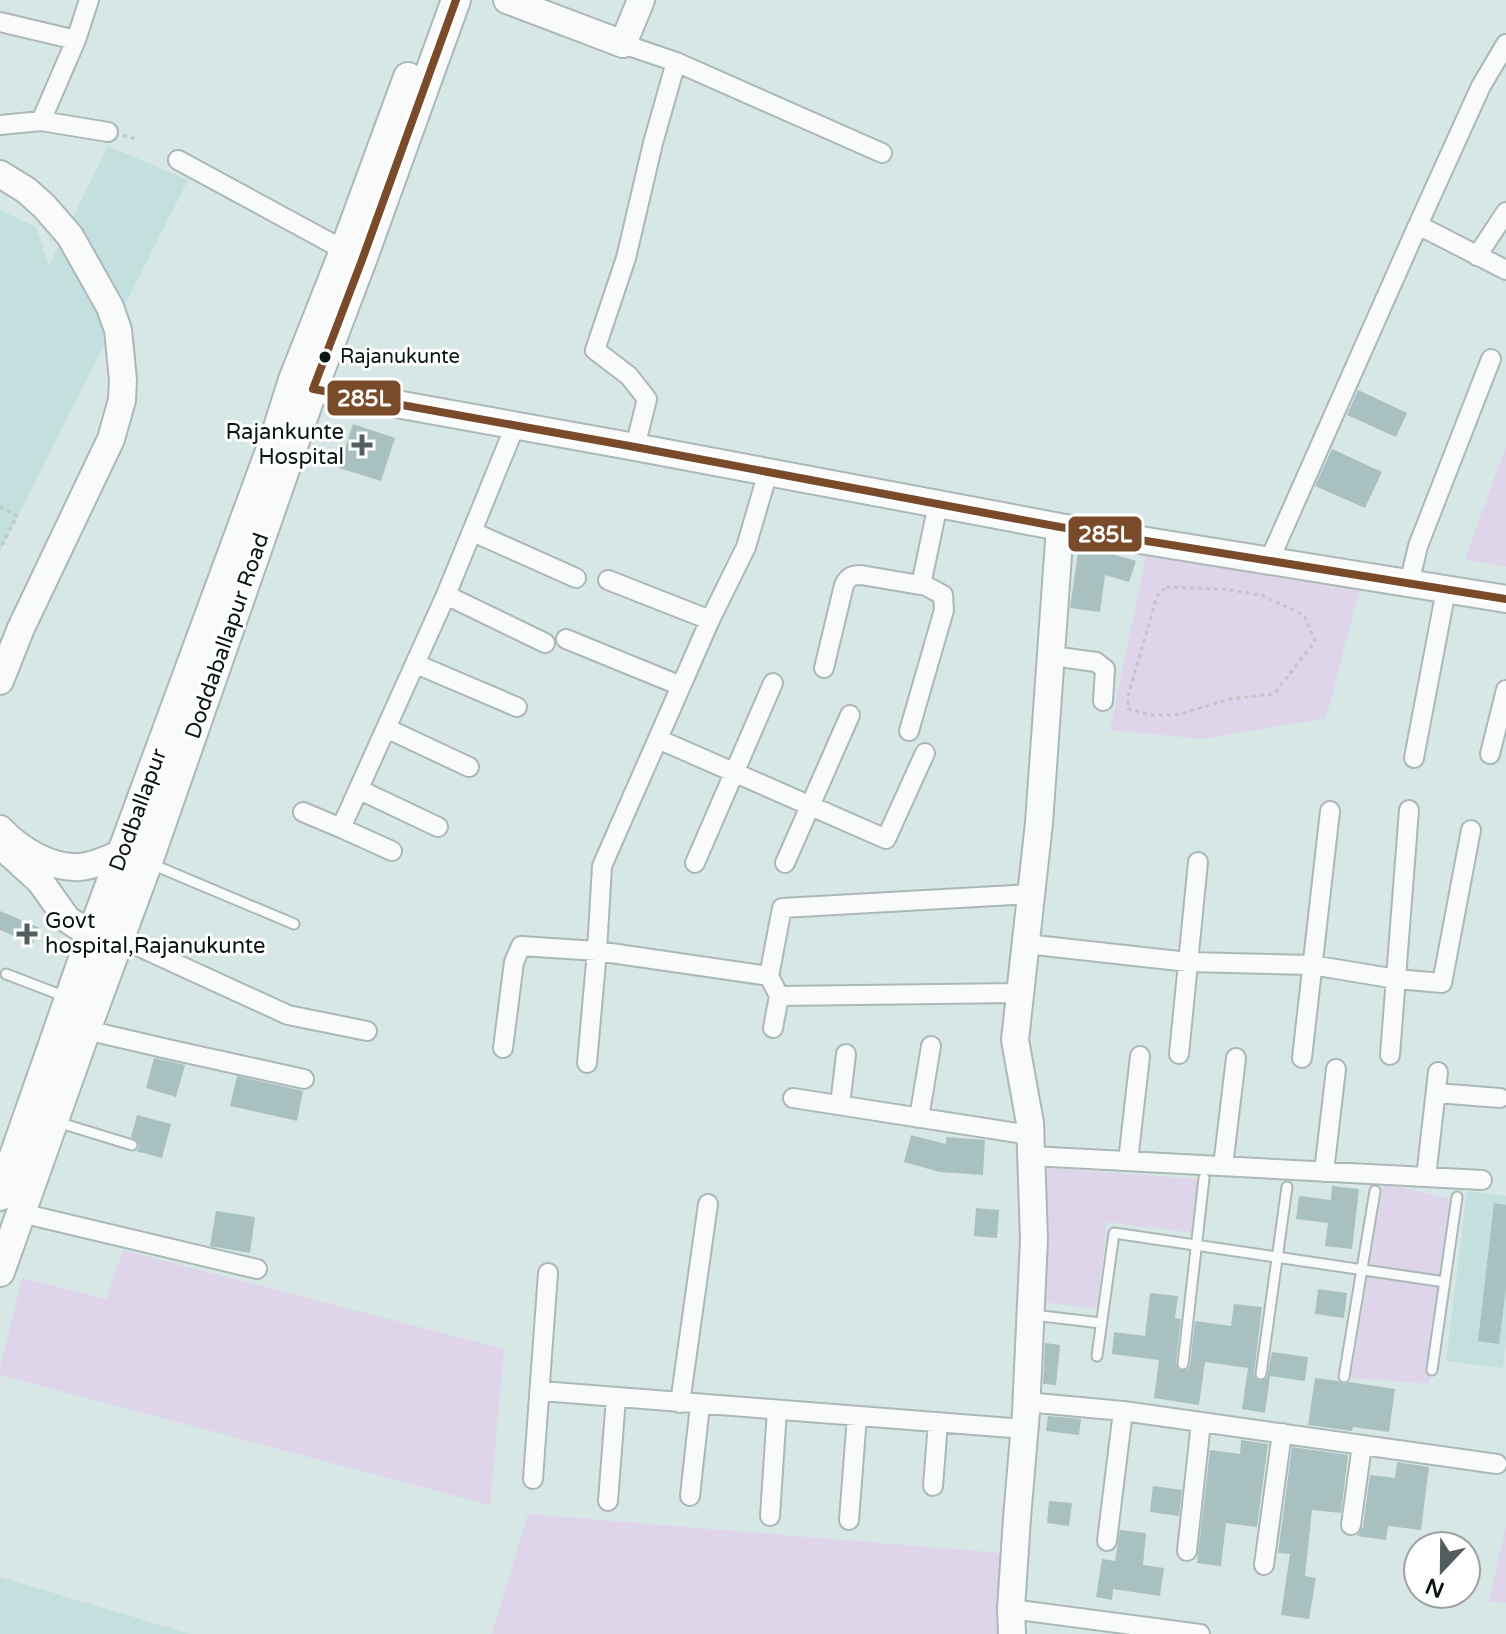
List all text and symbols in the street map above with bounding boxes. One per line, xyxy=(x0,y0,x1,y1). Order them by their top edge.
place label: Rajanukunte xyxy=(340,345,460,369)
marker: Rajanukunte xyxy=(317,349,333,365)
line badge: 285L xyxy=(326,379,402,417)
text: 285L xyxy=(337,386,391,412)
place label: Rajankunte Hospital xyxy=(225,419,344,470)
marker: Rajankunte Hospital xyxy=(351,434,373,456)
line badge: 285L xyxy=(1067,515,1143,553)
text: 285L xyxy=(1078,522,1132,548)
street label: Doddaballapur Road xyxy=(180,530,274,742)
street label: Dodballapur xyxy=(104,745,172,875)
place label: Govt hospital,Rajanukunte xyxy=(45,908,266,959)
marker: Govt hospital,Rajanukunte xyxy=(16,923,38,945)
north arrow xyxy=(1402,1530,1482,1610)
text: N xyxy=(1422,1572,1448,1603)

